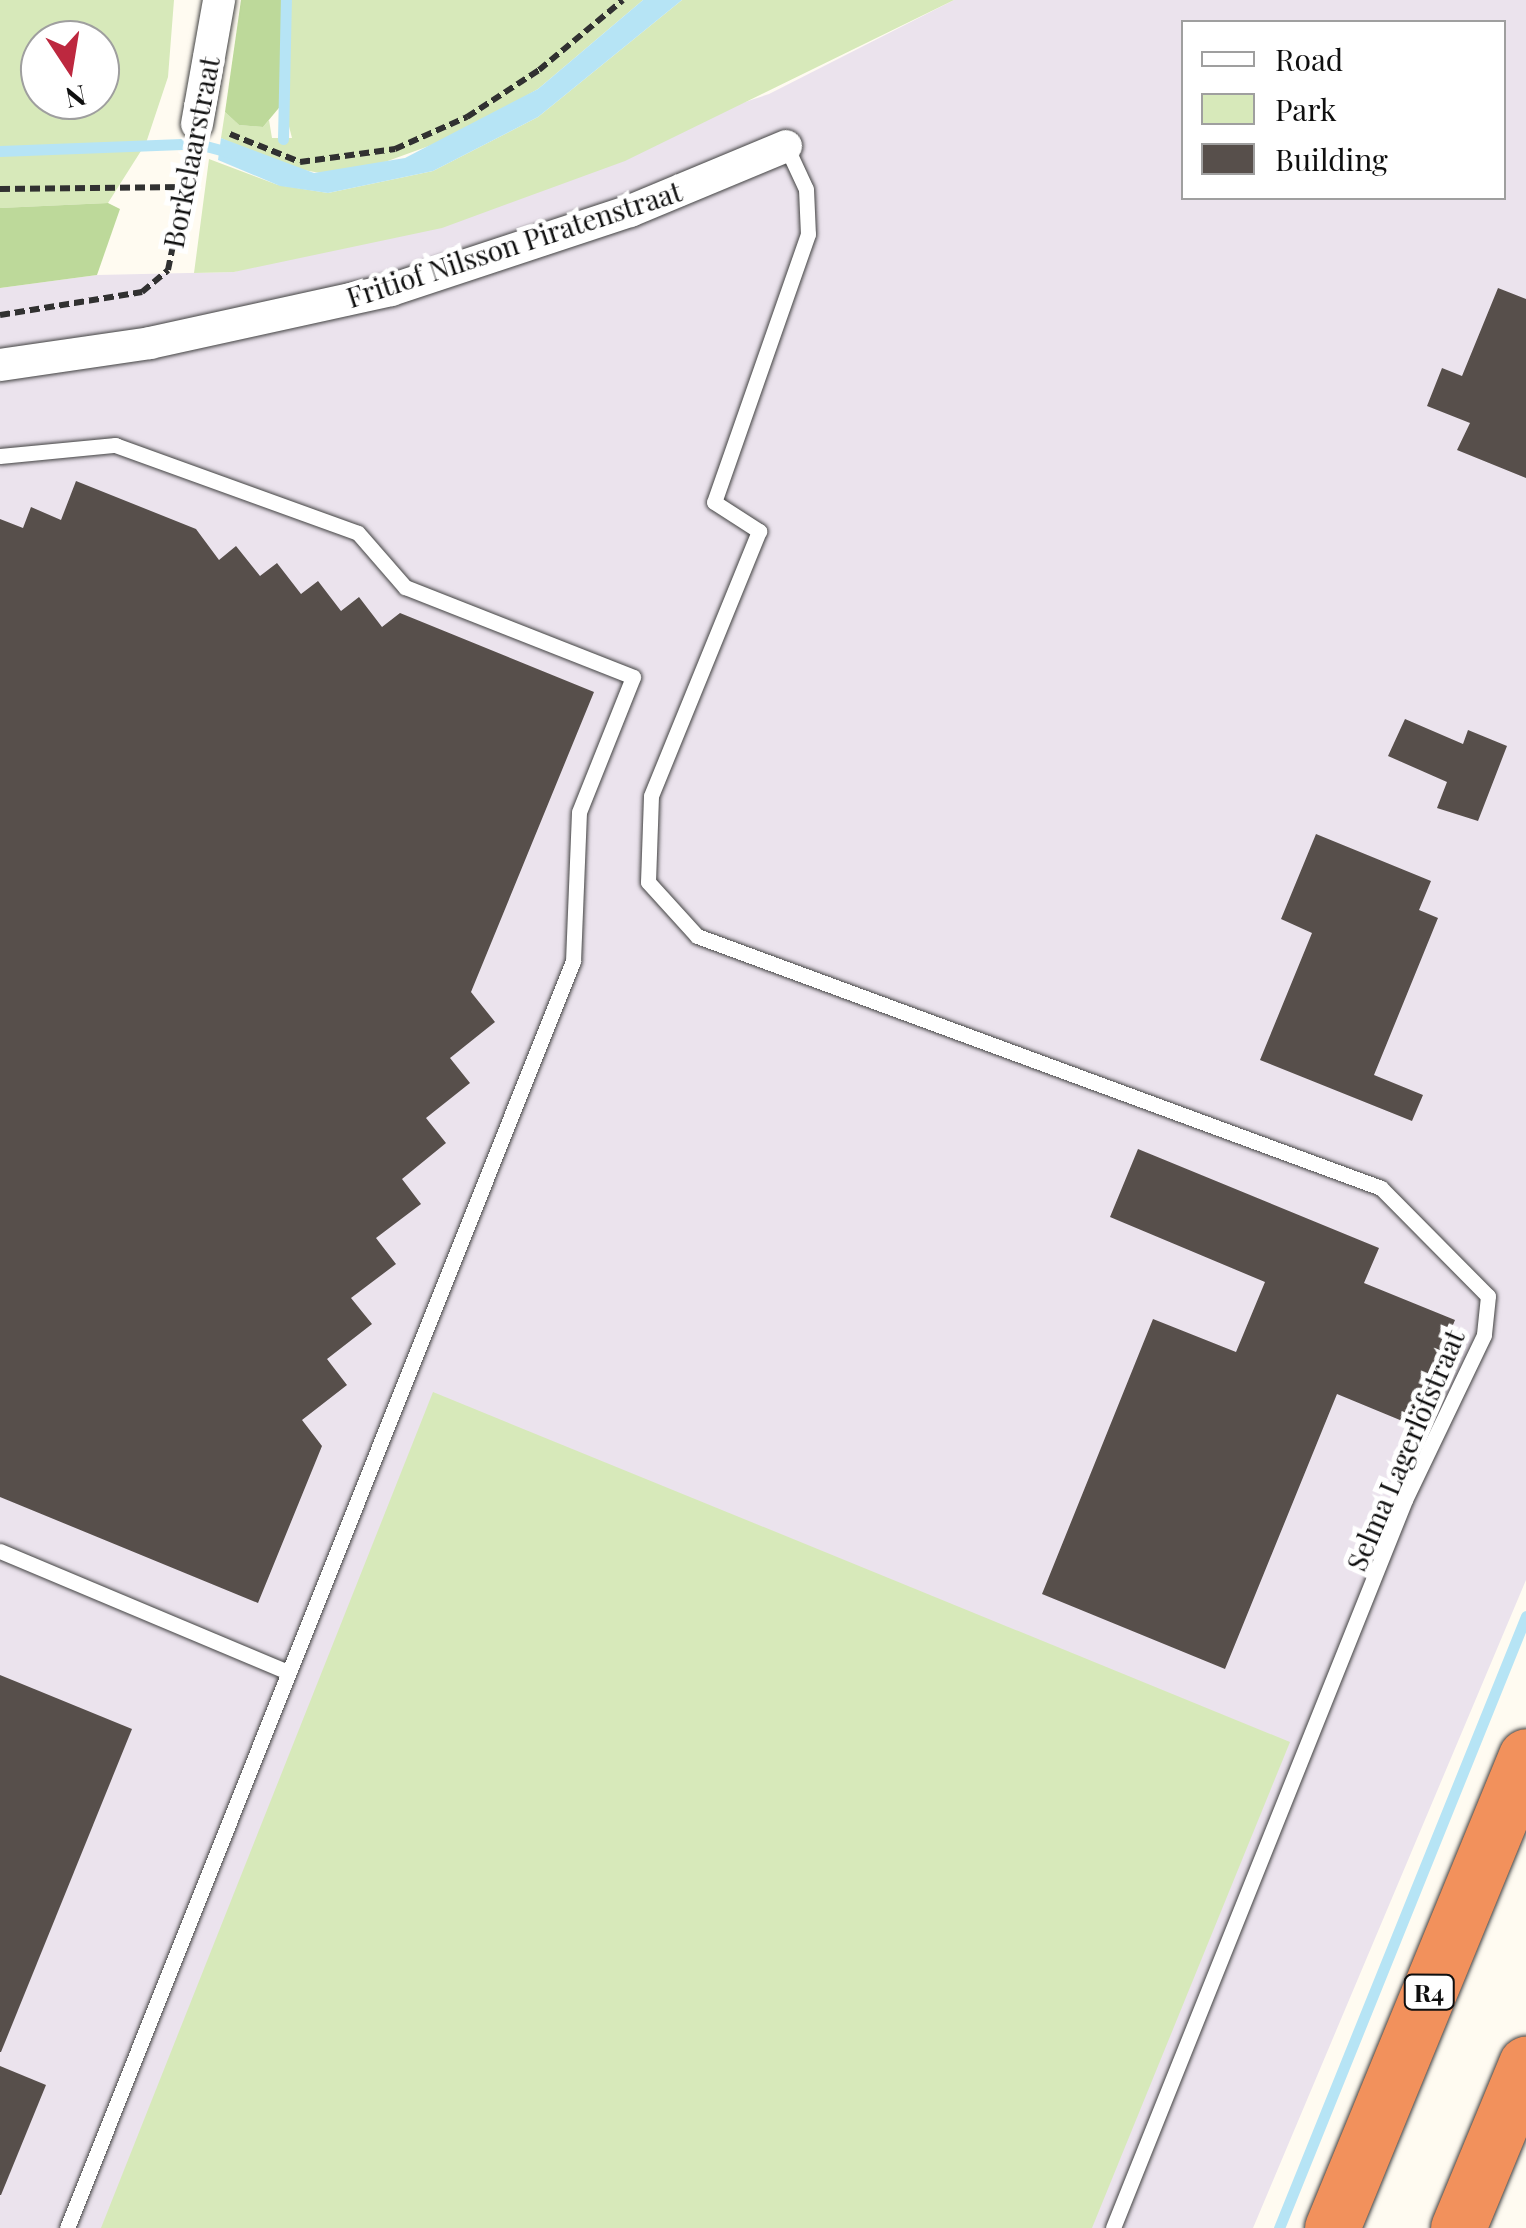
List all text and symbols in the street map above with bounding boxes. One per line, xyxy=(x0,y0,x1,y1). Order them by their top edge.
north arrow xyxy=(20,20,120,120)
legend xyxy=(1181,20,1506,200)
text: Road xyxy=(1275,39,1343,79)
street label: Borkelaarstraat xyxy=(156,53,226,251)
text: N xyxy=(62,78,90,118)
text: Park xyxy=(1275,89,1337,129)
text: Building xyxy=(1275,139,1388,179)
street label: Fritiof Nilsson Piratenstraat xyxy=(342,174,686,314)
street label: Selma Lagerlöfstraat xyxy=(1339,1324,1471,1576)
road number: R4 xyxy=(1402,1972,1456,2012)

